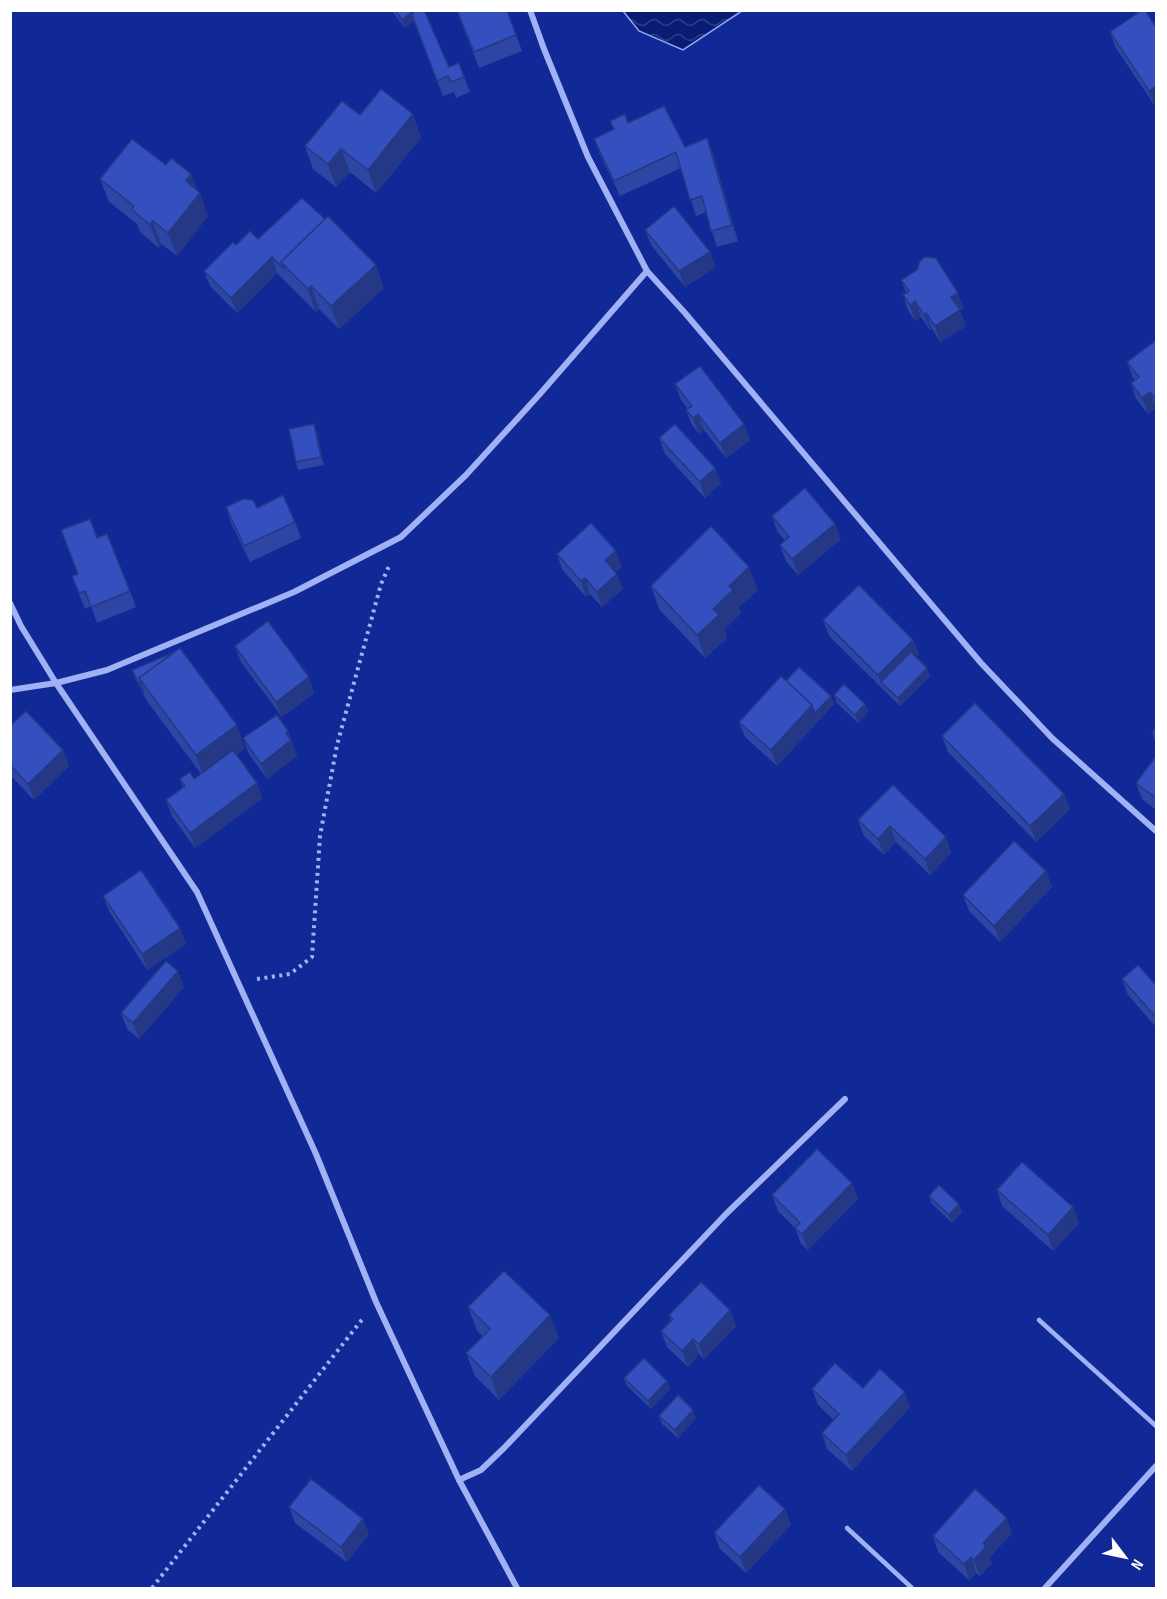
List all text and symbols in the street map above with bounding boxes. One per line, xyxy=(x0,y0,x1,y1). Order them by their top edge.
north arrow xyxy=(1095,1527,1155,1587)
text: N xyxy=(1126,1555,1147,1573)

